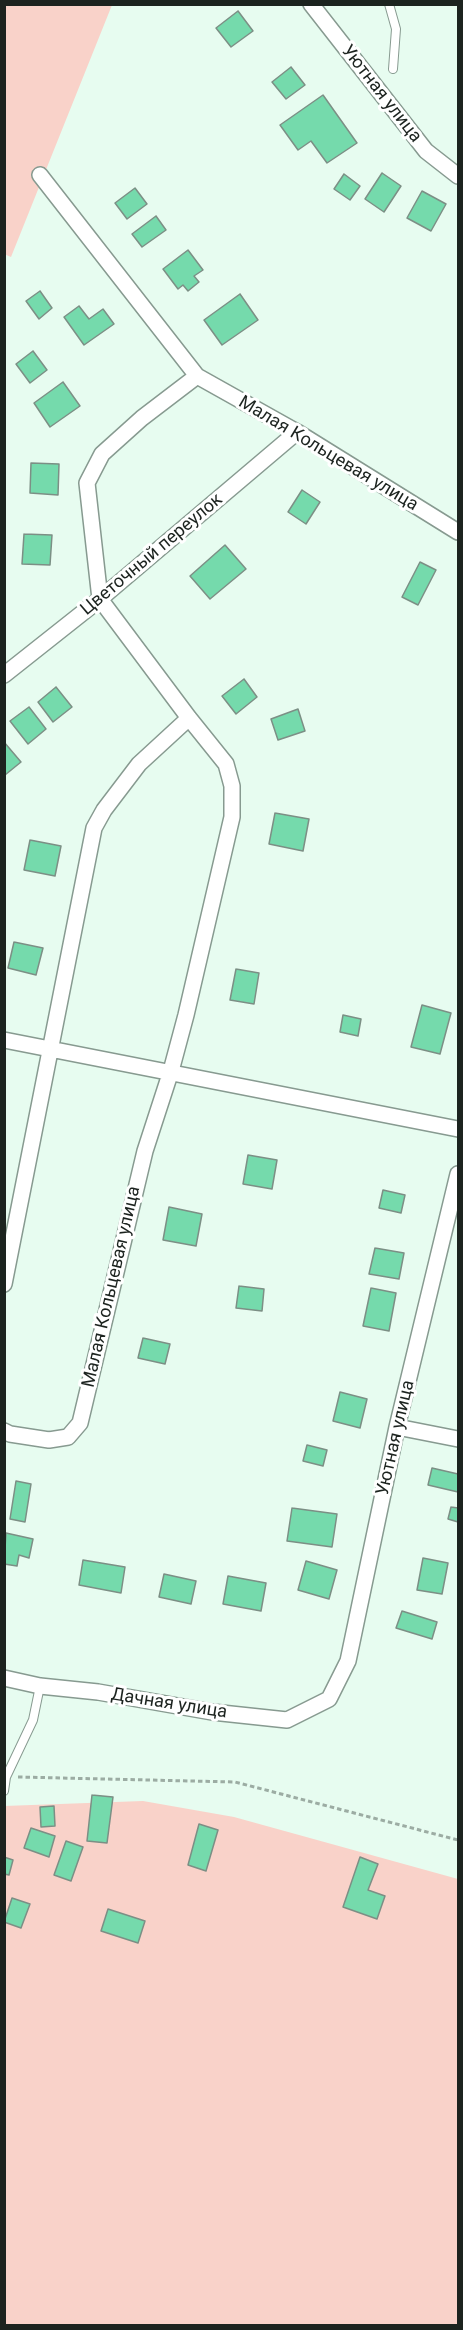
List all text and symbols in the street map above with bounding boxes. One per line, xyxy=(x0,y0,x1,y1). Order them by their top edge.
street label: Уютная улица xyxy=(336,41,426,147)
street label: Малая Кольцевая улица xyxy=(234,392,422,516)
street label: Цветочный переулок xyxy=(77,489,227,621)
street label: Малая Кольцевая улица xyxy=(78,1184,146,1390)
street label: Уютная улица xyxy=(372,1378,420,1498)
street label: Дачная улица xyxy=(110,1684,228,1724)

